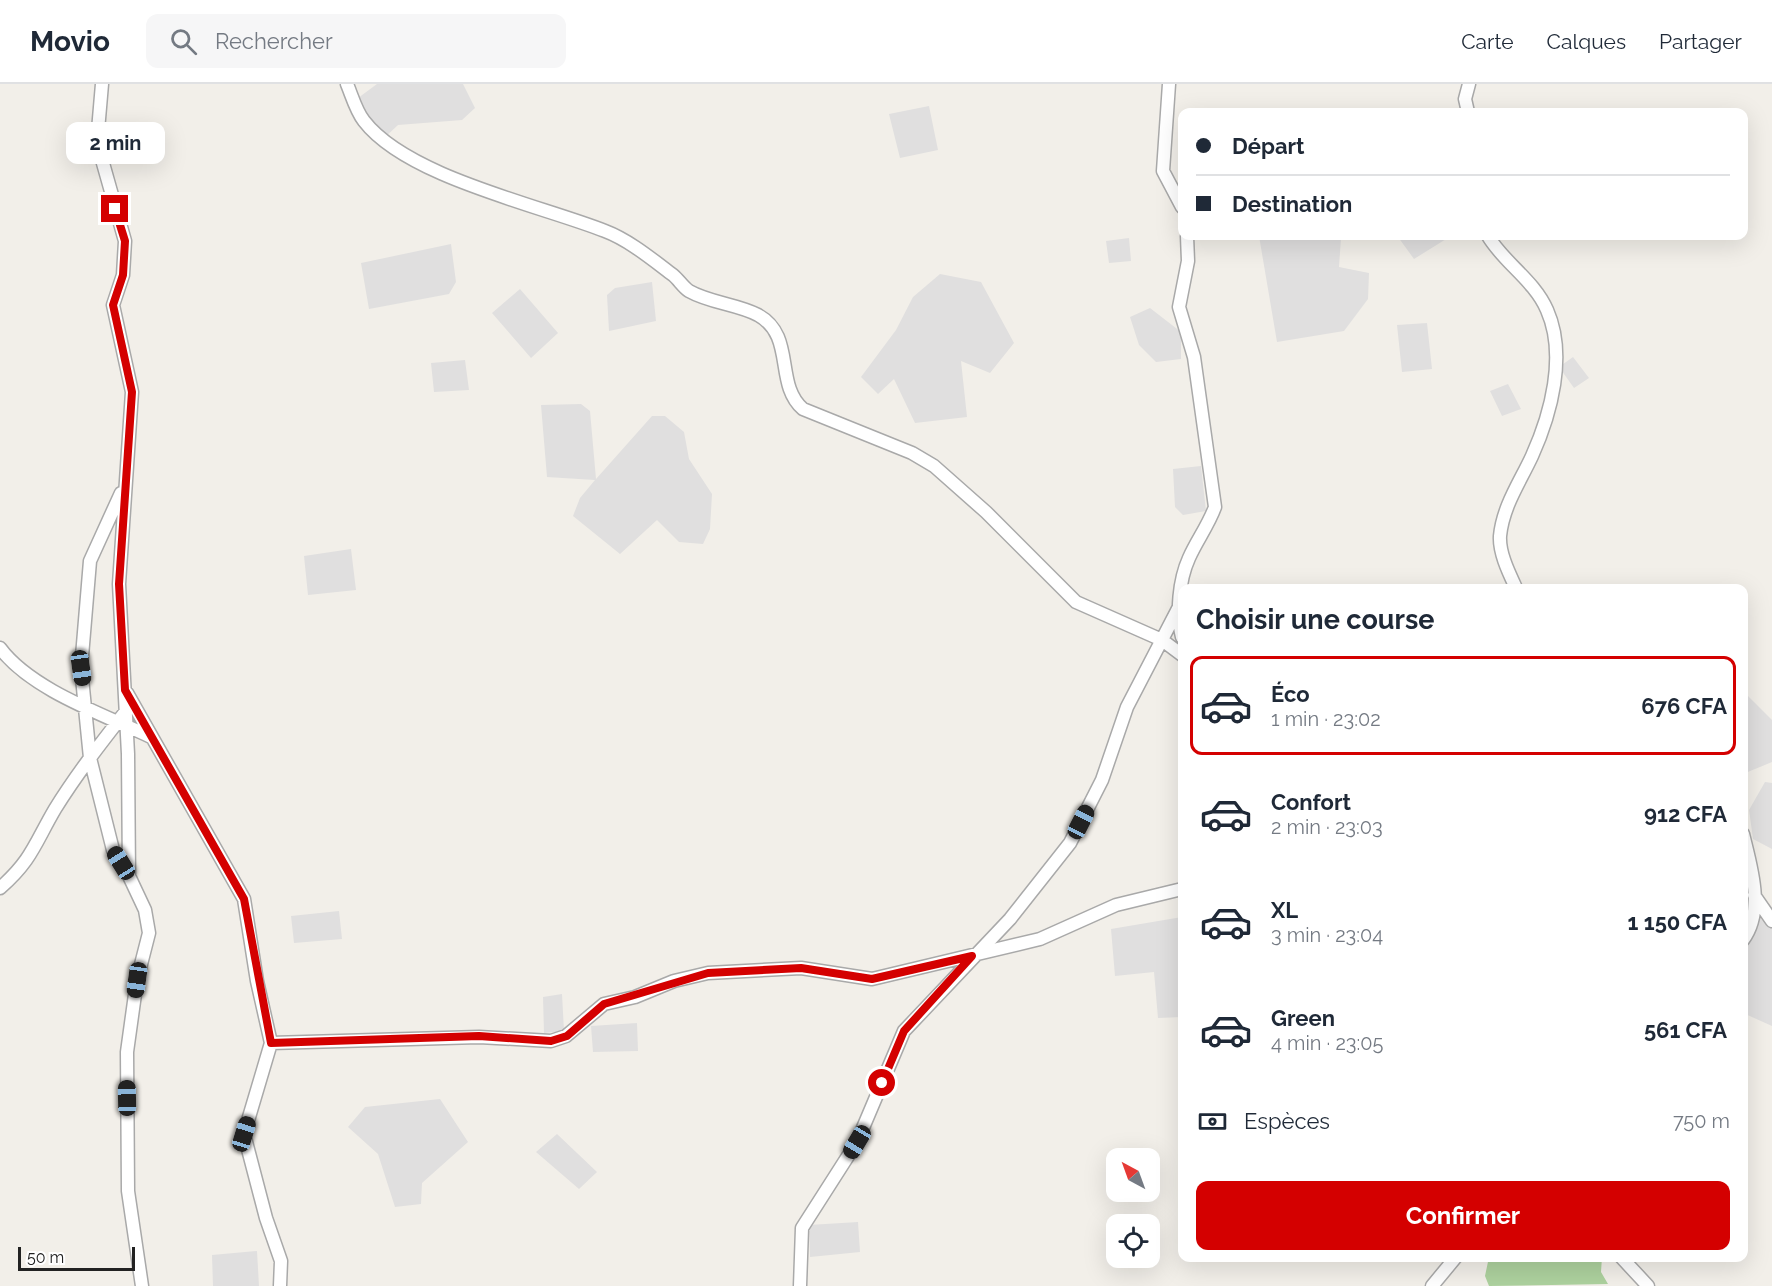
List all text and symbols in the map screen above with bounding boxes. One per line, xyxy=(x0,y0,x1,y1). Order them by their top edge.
search box xyxy=(146,14,566,68)
text: Movio xyxy=(30,25,110,58)
icon: search xyxy=(167,25,200,58)
text: Rechercher xyxy=(215,28,333,54)
text: Carte xyxy=(1461,29,1514,54)
text: Calques xyxy=(1547,29,1626,54)
text: Partager xyxy=(1659,29,1742,54)
callout: 2 min xyxy=(66,122,164,164)
text: 2 min xyxy=(90,131,141,155)
text: Départ xyxy=(1232,133,1304,159)
text: Destination xyxy=(1232,191,1352,217)
route end xyxy=(101,195,128,222)
text: Choisir une course xyxy=(1196,604,1434,635)
car xyxy=(70,649,92,687)
icon: car xyxy=(1199,679,1253,733)
text: Éco xyxy=(1271,681,1310,707)
text: 676 CFA xyxy=(1641,693,1727,719)
text: 1 min · 23:02 xyxy=(1271,707,1381,731)
icon: car xyxy=(1199,787,1253,841)
text: Confort xyxy=(1271,789,1351,815)
text: 912 CFA xyxy=(1644,801,1727,827)
car xyxy=(1065,802,1097,842)
text: 2 min · 23:03 xyxy=(1271,815,1383,839)
car xyxy=(104,843,138,883)
icon: car xyxy=(1199,895,1253,949)
text: XL xyxy=(1271,897,1298,923)
text: 1 150 CFA xyxy=(1628,909,1727,935)
text: 3 min · 23:04 xyxy=(1271,923,1383,947)
car xyxy=(126,961,148,999)
icon: car xyxy=(1199,1003,1253,1057)
text: Green xyxy=(1271,1005,1335,1031)
text: 561 CFA xyxy=(1644,1017,1727,1043)
text: 4 min · 23:05 xyxy=(1271,1031,1383,1055)
route start xyxy=(868,1069,895,1096)
car xyxy=(118,1080,136,1116)
icon: cash xyxy=(1196,1105,1229,1138)
text: Espèces xyxy=(1244,1108,1330,1134)
text: 750 m xyxy=(1673,1109,1730,1133)
car xyxy=(230,1114,258,1154)
car xyxy=(840,1122,874,1162)
north arrow xyxy=(1106,1148,1160,1202)
map controls xyxy=(1106,1148,1160,1268)
button: Confirmer xyxy=(1196,1181,1730,1250)
button: locate xyxy=(1106,1214,1160,1268)
scale bar xyxy=(18,1244,135,1272)
text: 50 m xyxy=(27,1248,64,1267)

